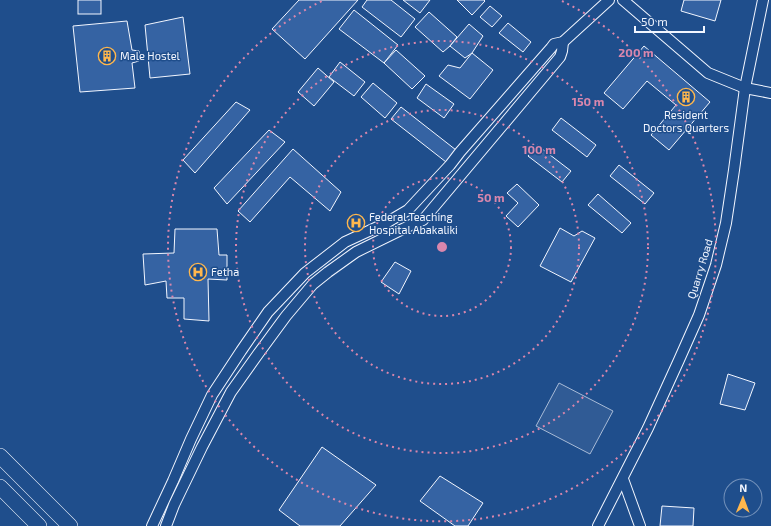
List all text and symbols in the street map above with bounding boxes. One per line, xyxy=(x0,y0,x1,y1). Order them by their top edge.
scale bar xyxy=(635,8,704,34)
text: 50 m xyxy=(641,14,668,28)
text: 200 m xyxy=(618,45,654,59)
building icon: Male Hostel xyxy=(97,46,117,66)
place label: Male Hostel xyxy=(120,49,181,62)
building icon: Resident Doctors Quarters xyxy=(676,87,696,107)
text: 150 m xyxy=(572,94,604,108)
place label: Resident Doctors Quarters xyxy=(643,108,729,135)
text: 100 m xyxy=(522,142,556,156)
text: 50 m xyxy=(477,190,505,204)
place label: Federal Teaching Hospital Abakaliki xyxy=(369,210,458,236)
hospital icon: Federal Teaching Hospital Abakaliki xyxy=(346,213,366,233)
street label: Quarry Road xyxy=(684,237,716,301)
centre of rings xyxy=(435,240,449,254)
hospital icon: Fetha xyxy=(188,262,208,282)
place label: Fetha xyxy=(211,265,239,278)
north arrow xyxy=(723,478,763,518)
text: N xyxy=(739,481,747,494)

